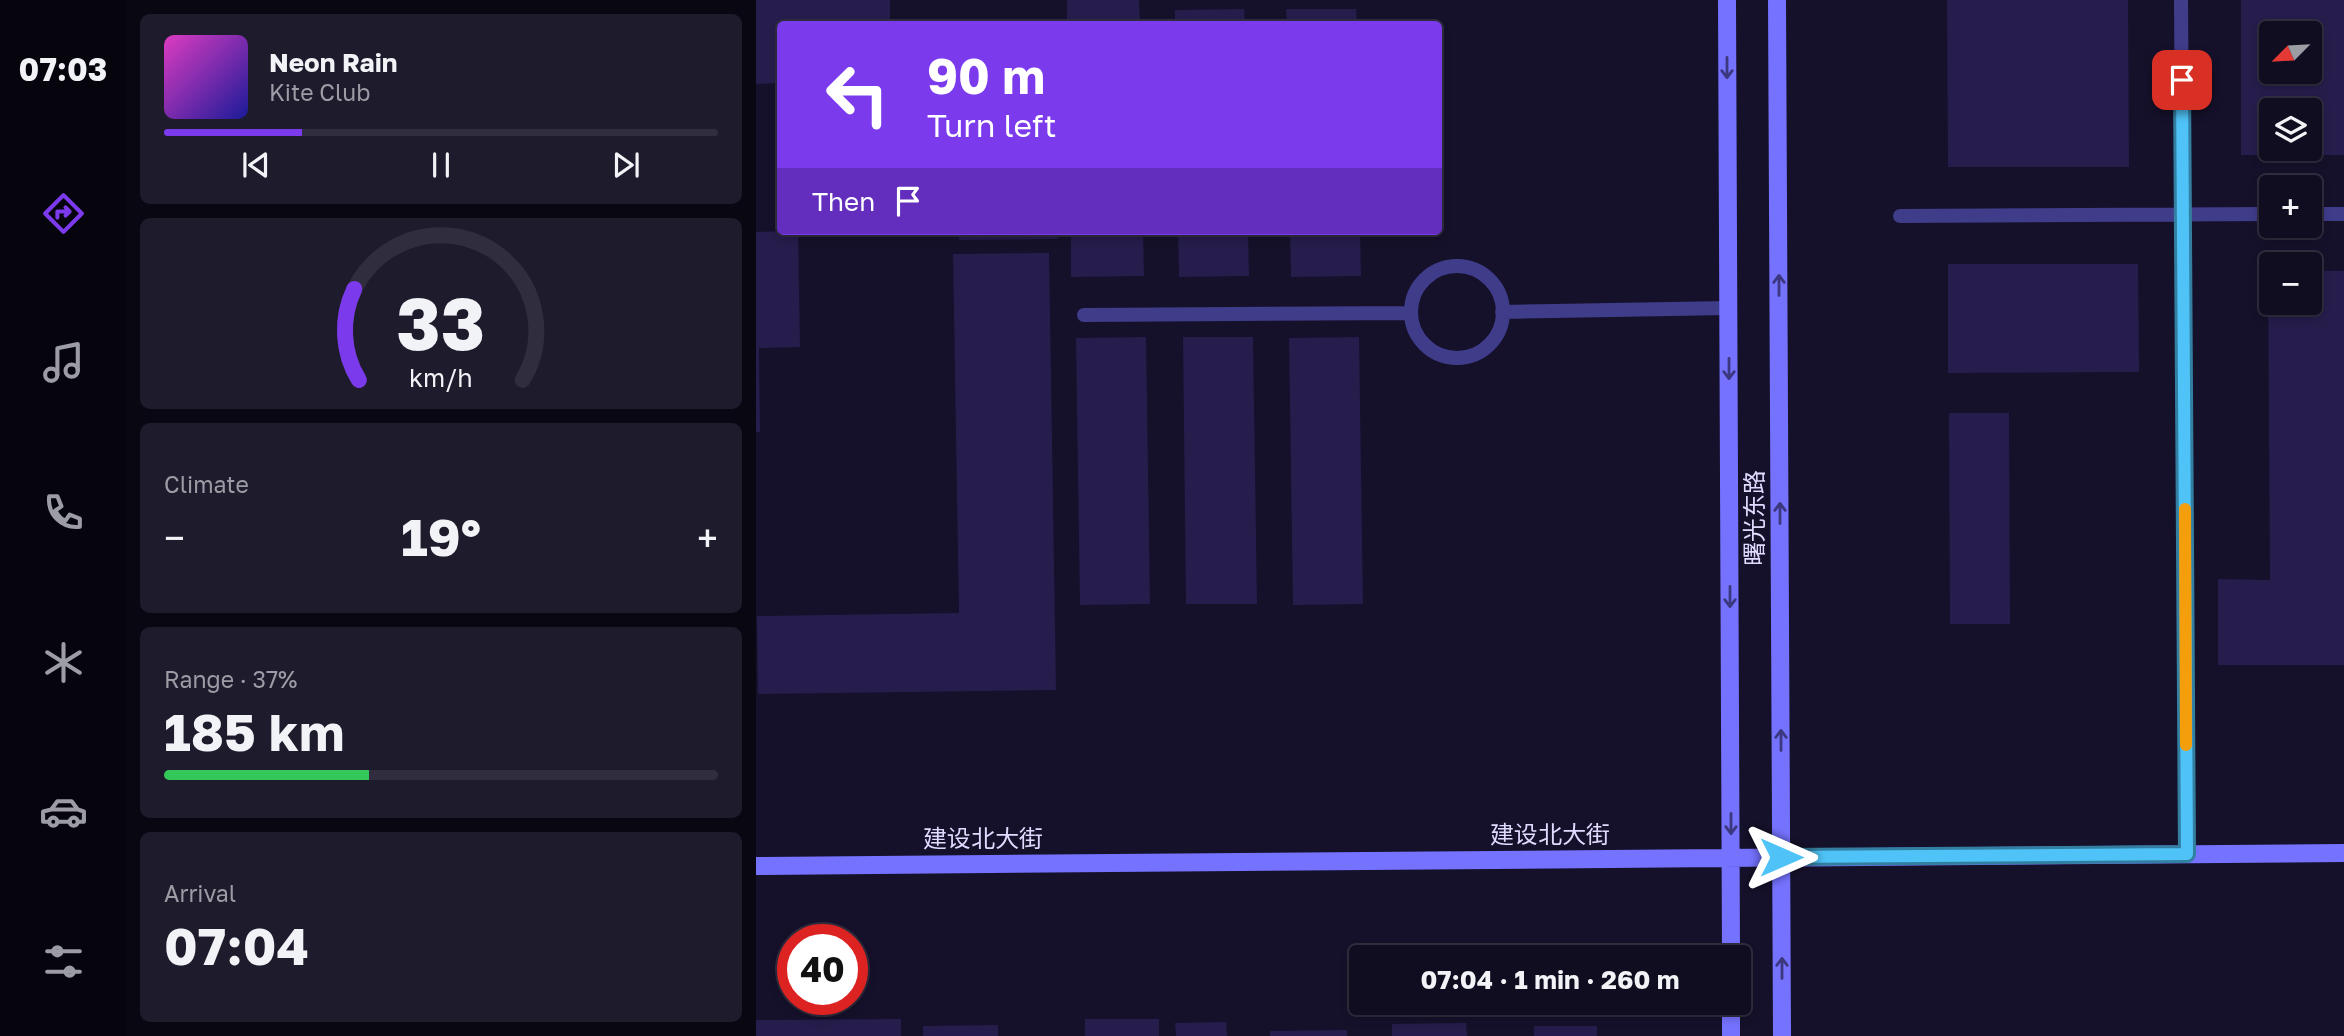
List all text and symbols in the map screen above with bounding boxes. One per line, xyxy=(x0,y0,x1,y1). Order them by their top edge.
north arrow xyxy=(2259,21,2322,84)
map controls xyxy=(2259,21,2322,315)
text: 90 m xyxy=(927,46,1045,105)
text: Neon Rain xyxy=(269,47,398,78)
icon: left xyxy=(812,49,903,140)
text: 07:03 xyxy=(19,50,107,88)
pin xyxy=(2152,50,2212,110)
one-way arrow xyxy=(1721,56,1734,79)
icon: arrive xyxy=(2163,61,2201,99)
text: Kite Club xyxy=(269,78,370,106)
button: layers xyxy=(2259,98,2322,161)
text: Turn left xyxy=(927,106,1056,144)
icon: previous xyxy=(237,146,275,184)
icon: pause xyxy=(422,146,460,184)
icon: next xyxy=(607,146,645,184)
button: + xyxy=(2259,175,2322,238)
icon: arrive xyxy=(889,182,927,220)
text: Then xyxy=(812,186,875,217)
icon: directions xyxy=(39,189,88,238)
button: − xyxy=(2259,252,2322,315)
one-way arrow xyxy=(1772,274,1786,297)
text: 33 xyxy=(397,279,485,366)
icon: music xyxy=(39,338,88,387)
one-way arrow xyxy=(1722,357,1736,380)
text: km/h xyxy=(409,361,473,392)
text: Climate xyxy=(164,470,249,498)
street label: 曙光东路 xyxy=(1739,470,1768,566)
icon: phone xyxy=(39,488,88,537)
one-way arrow xyxy=(1773,502,1787,525)
text: 19° xyxy=(401,505,481,567)
text: − xyxy=(164,515,185,560)
text: + xyxy=(697,515,718,560)
one-way arrow xyxy=(1723,585,1737,608)
icon: climate xyxy=(39,638,88,687)
text: Range · 37% xyxy=(164,665,297,693)
text: 185 km xyxy=(164,700,344,762)
one-way arrow xyxy=(1774,729,1788,752)
icon: car xyxy=(39,787,88,836)
one-way arrow xyxy=(1724,812,1738,835)
street label: 建设北大街 xyxy=(1490,819,1610,848)
position arrow xyxy=(1744,820,1818,894)
street label: 建设北大街 xyxy=(923,823,1043,852)
text: Arrival xyxy=(164,879,236,907)
text: 07:04 xyxy=(164,914,309,976)
speed limit sign: 40 xyxy=(777,924,868,1015)
icon: filters xyxy=(39,937,88,986)
one-way arrow xyxy=(1775,957,1789,980)
text: 07:04 · 1 min · 260 m xyxy=(1420,964,1680,995)

